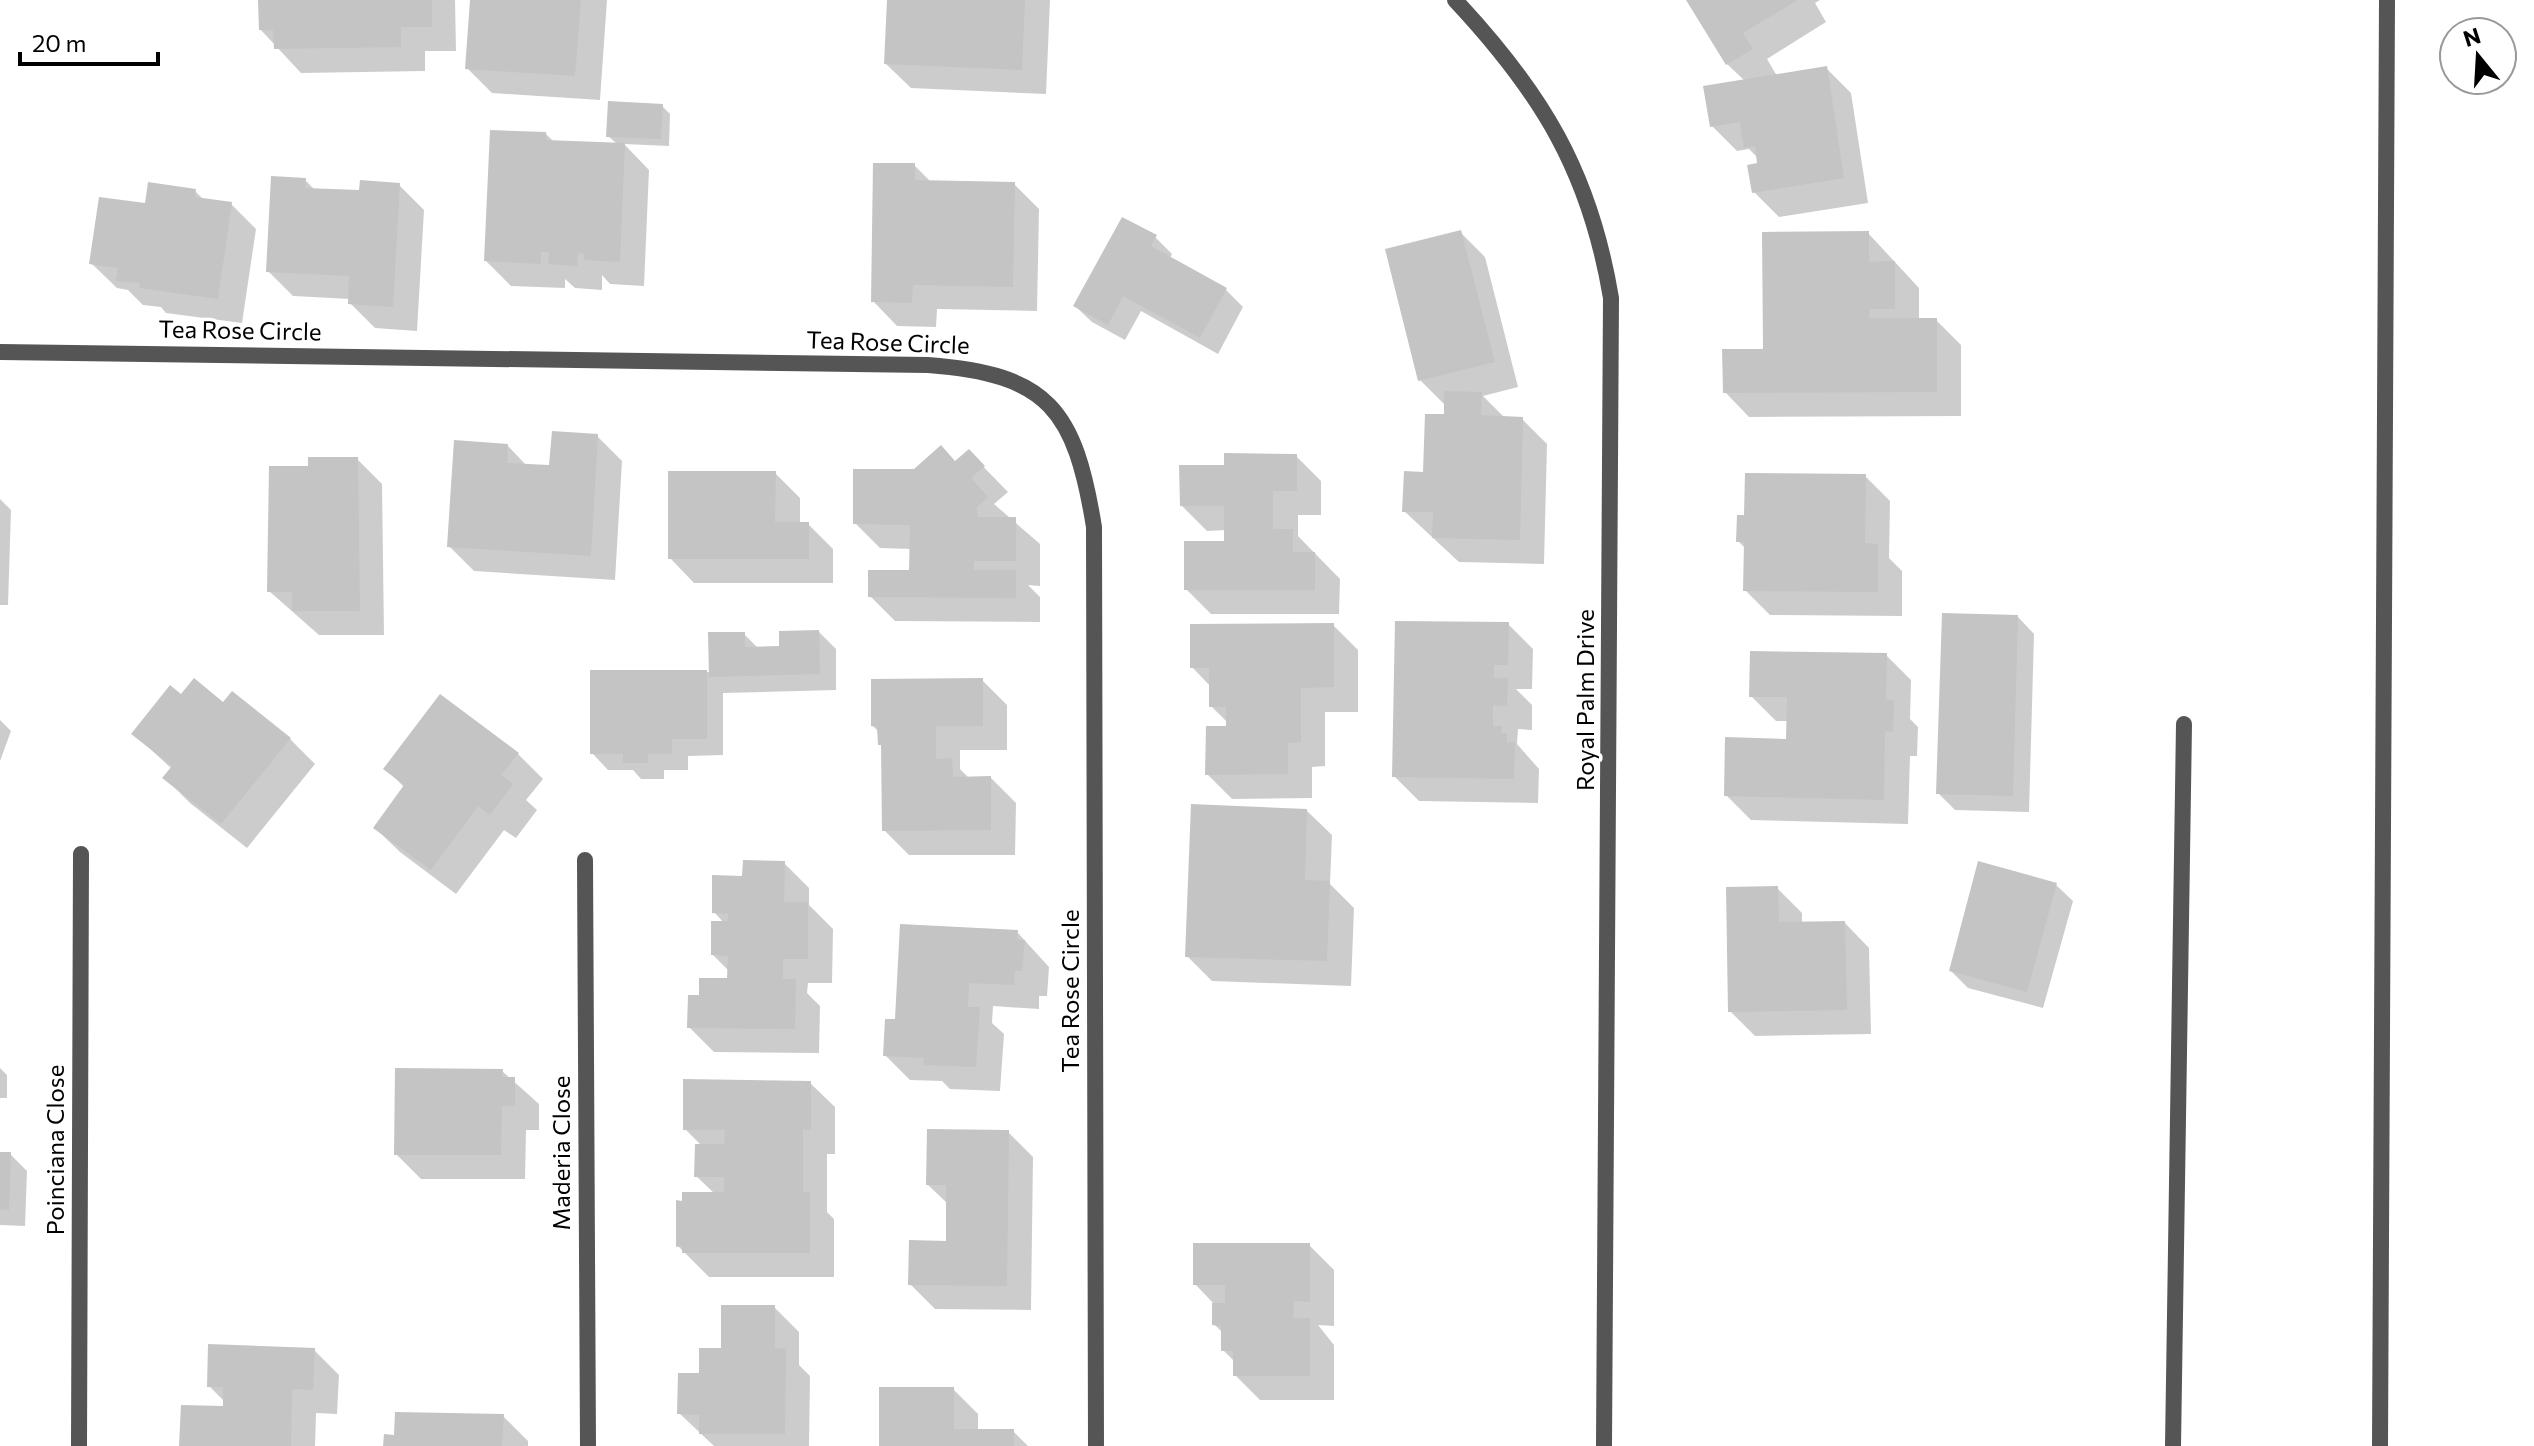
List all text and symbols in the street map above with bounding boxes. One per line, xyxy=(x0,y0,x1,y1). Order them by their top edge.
scale bar xyxy=(20,16,158,66)
north arrow xyxy=(2438,16,2518,96)
text: N xyxy=(2460,21,2484,52)
text: 20 m xyxy=(32,28,86,57)
street label: Tea Rose Circle xyxy=(158,314,322,345)
street label: Tea Rose Circle xyxy=(806,324,970,359)
street label: Royal Palm Drive xyxy=(1570,609,1599,791)
street label: Tea Rose Circle xyxy=(1055,909,1084,1073)
street label: Poinciana Close xyxy=(40,1065,69,1235)
street label: Maderia Close xyxy=(546,1076,575,1230)

